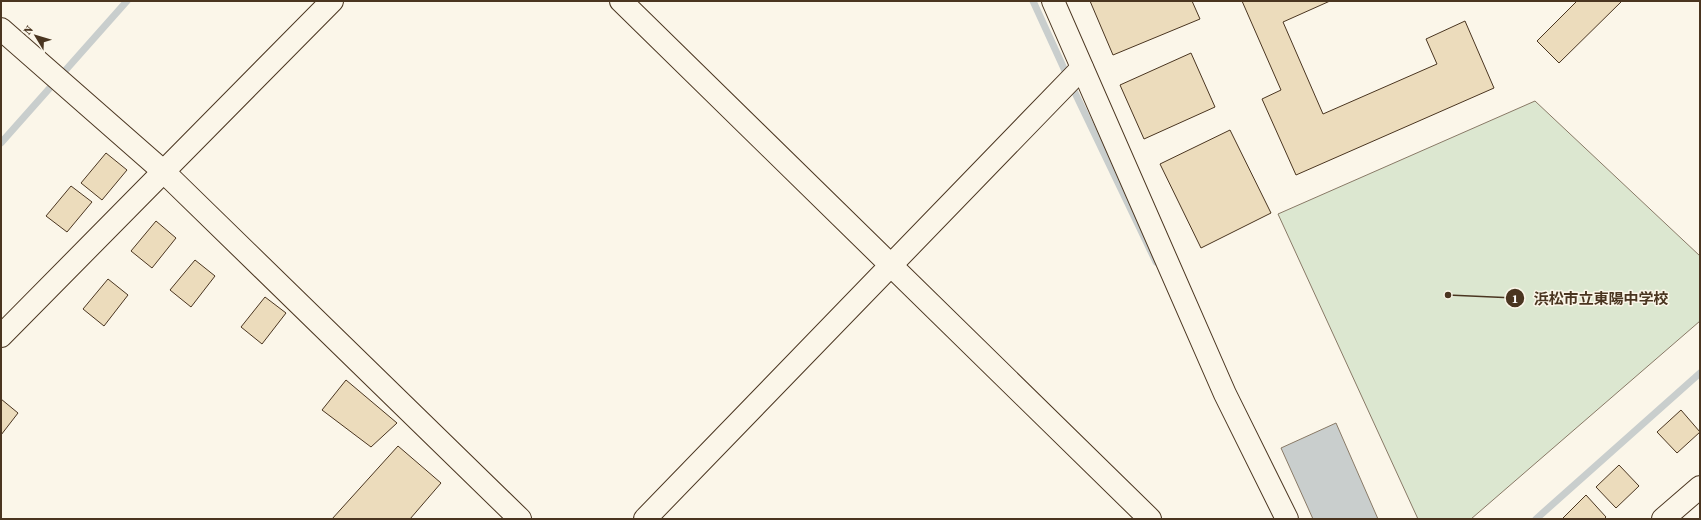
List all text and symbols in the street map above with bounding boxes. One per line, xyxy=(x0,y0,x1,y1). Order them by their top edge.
north arrow xyxy=(16,16,56,56)
text: N xyxy=(20,22,37,38)
callout: 浜松市立東陽中学校 xyxy=(1505,285,1676,312)
text: 浜松市立東陽中学校 xyxy=(1533,288,1669,309)
text: 1 xyxy=(1512,291,1518,307)

